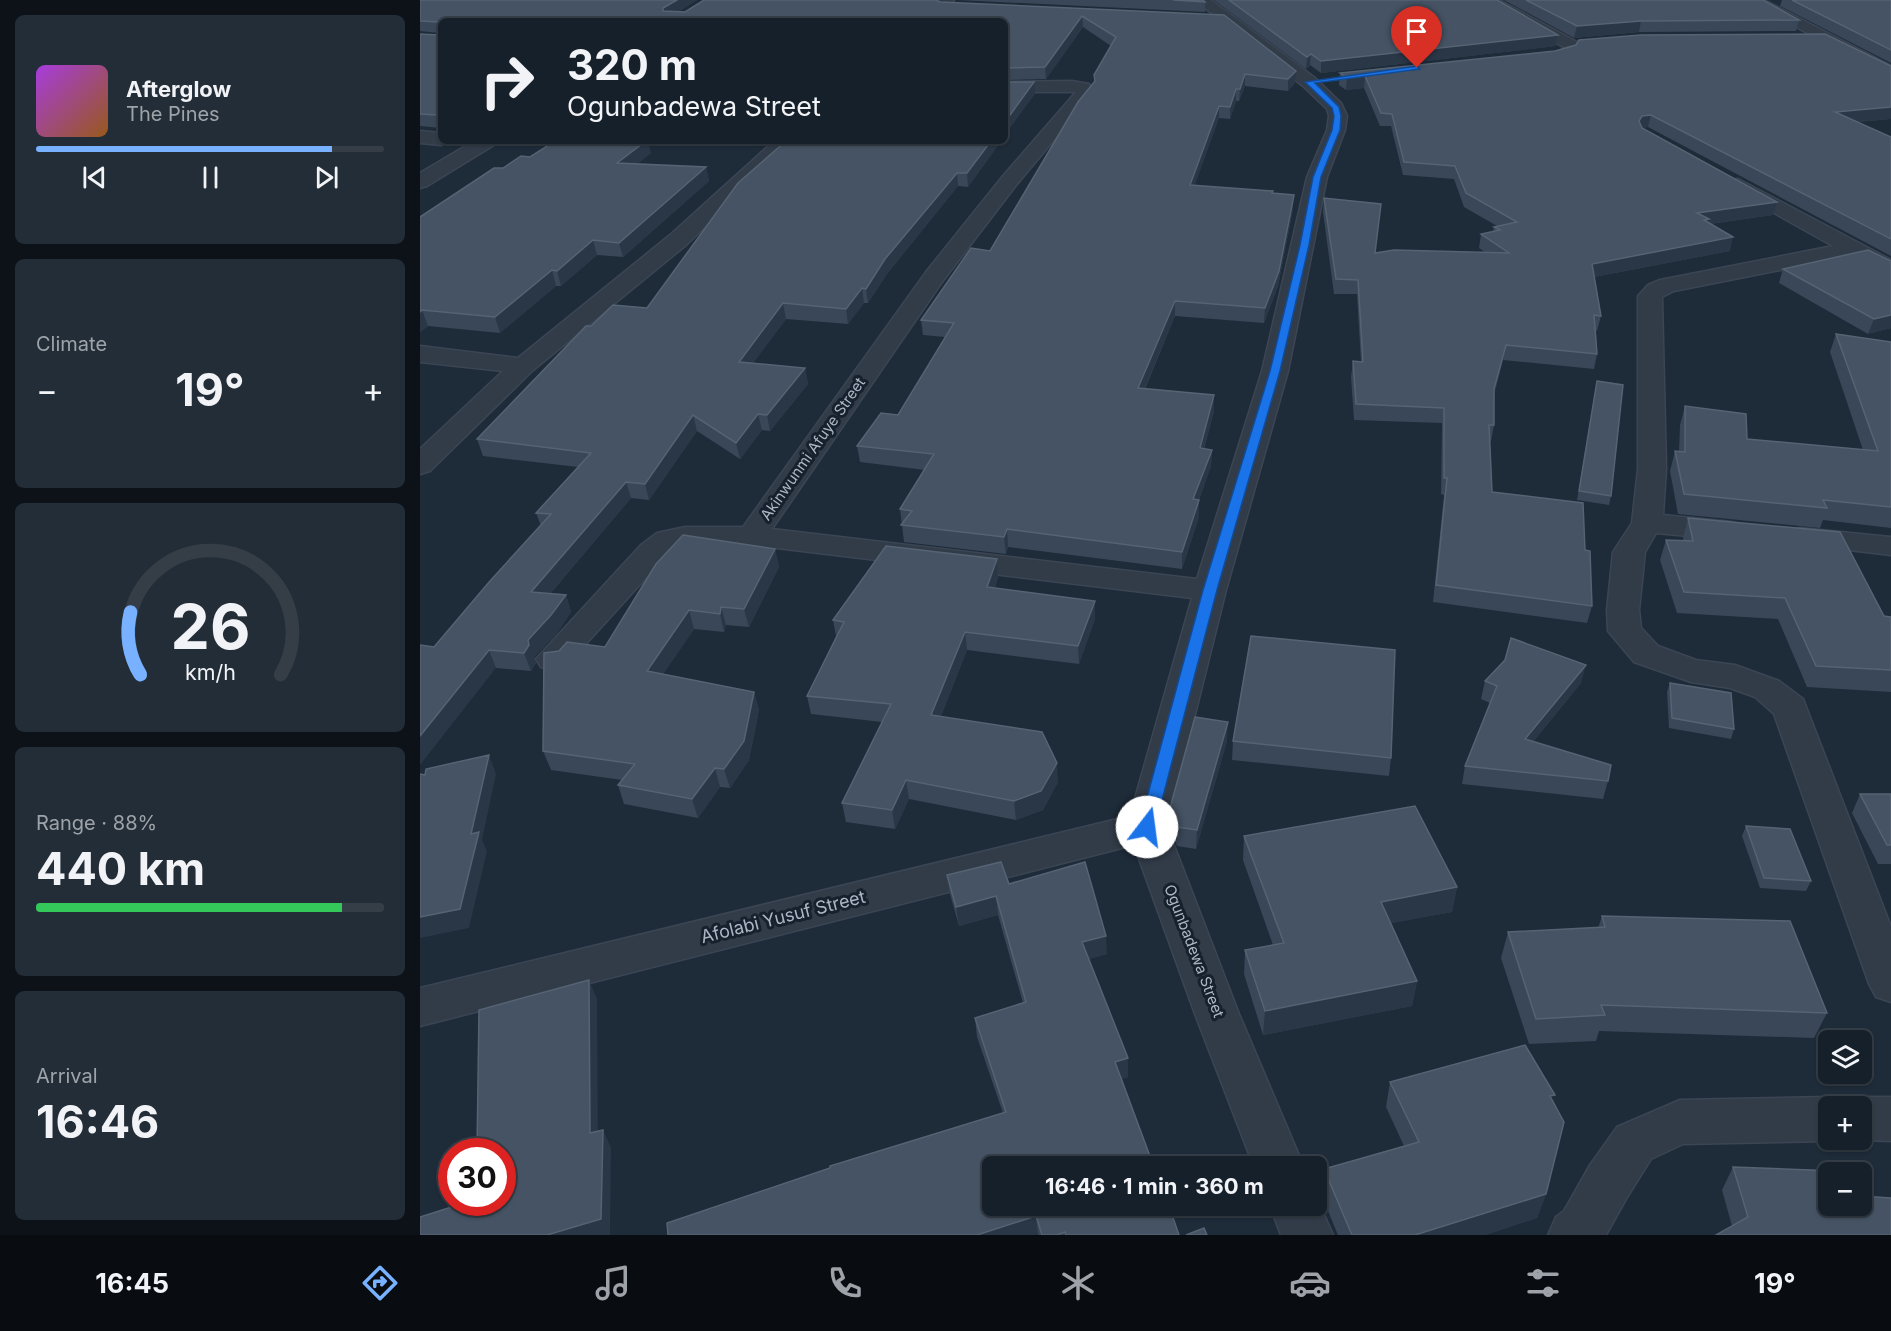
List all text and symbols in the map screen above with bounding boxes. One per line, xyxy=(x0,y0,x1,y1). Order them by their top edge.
pin xyxy=(1391,6,1442,68)
icon: arrive xyxy=(1400,15,1433,48)
text: 320 m xyxy=(567,39,697,90)
icon: right xyxy=(468,42,546,120)
text: Afterglow xyxy=(126,76,231,102)
text: Ogunbadewa Street xyxy=(567,90,821,123)
text: The Pines xyxy=(126,102,220,126)
icon: previous xyxy=(78,161,111,194)
icon: pause xyxy=(194,161,227,194)
icon: next xyxy=(310,161,343,194)
text: Climate xyxy=(36,332,107,356)
text: 19° xyxy=(175,362,245,417)
text: − xyxy=(36,370,58,410)
text: + xyxy=(362,370,384,410)
street label: Akinwunmi Afuye Street xyxy=(756,373,869,524)
text: 26 xyxy=(170,589,250,664)
text: km/h xyxy=(185,659,235,685)
position arrow xyxy=(1115,795,1179,859)
text: Range · 88% xyxy=(36,811,157,835)
text: 440 km xyxy=(36,841,205,896)
street label: Ogunbadewa Street xyxy=(1160,882,1229,1020)
street label: Afolabi Yusuf Street xyxy=(698,886,868,947)
map controls xyxy=(1818,1030,1872,1216)
button: layers xyxy=(1818,1030,1872,1084)
text: Arrival xyxy=(36,1064,98,1088)
text: 16:46 xyxy=(36,1094,159,1149)
button: + xyxy=(1818,1096,1872,1150)
speed limit sign: 30 xyxy=(438,1138,516,1216)
button: − xyxy=(1818,1162,1872,1216)
text: 16:46 · 1 min · 360 m xyxy=(1045,1173,1264,1199)
icon: directions xyxy=(359,1262,401,1304)
icon: music xyxy=(592,1262,634,1304)
icon: phone xyxy=(824,1262,866,1304)
icon: climate xyxy=(1057,1262,1099,1304)
icon: car xyxy=(1289,1262,1331,1304)
icon: filters xyxy=(1522,1262,1564,1304)
text: 16:45 xyxy=(95,1267,169,1300)
text: 19° xyxy=(1754,1267,1796,1300)

